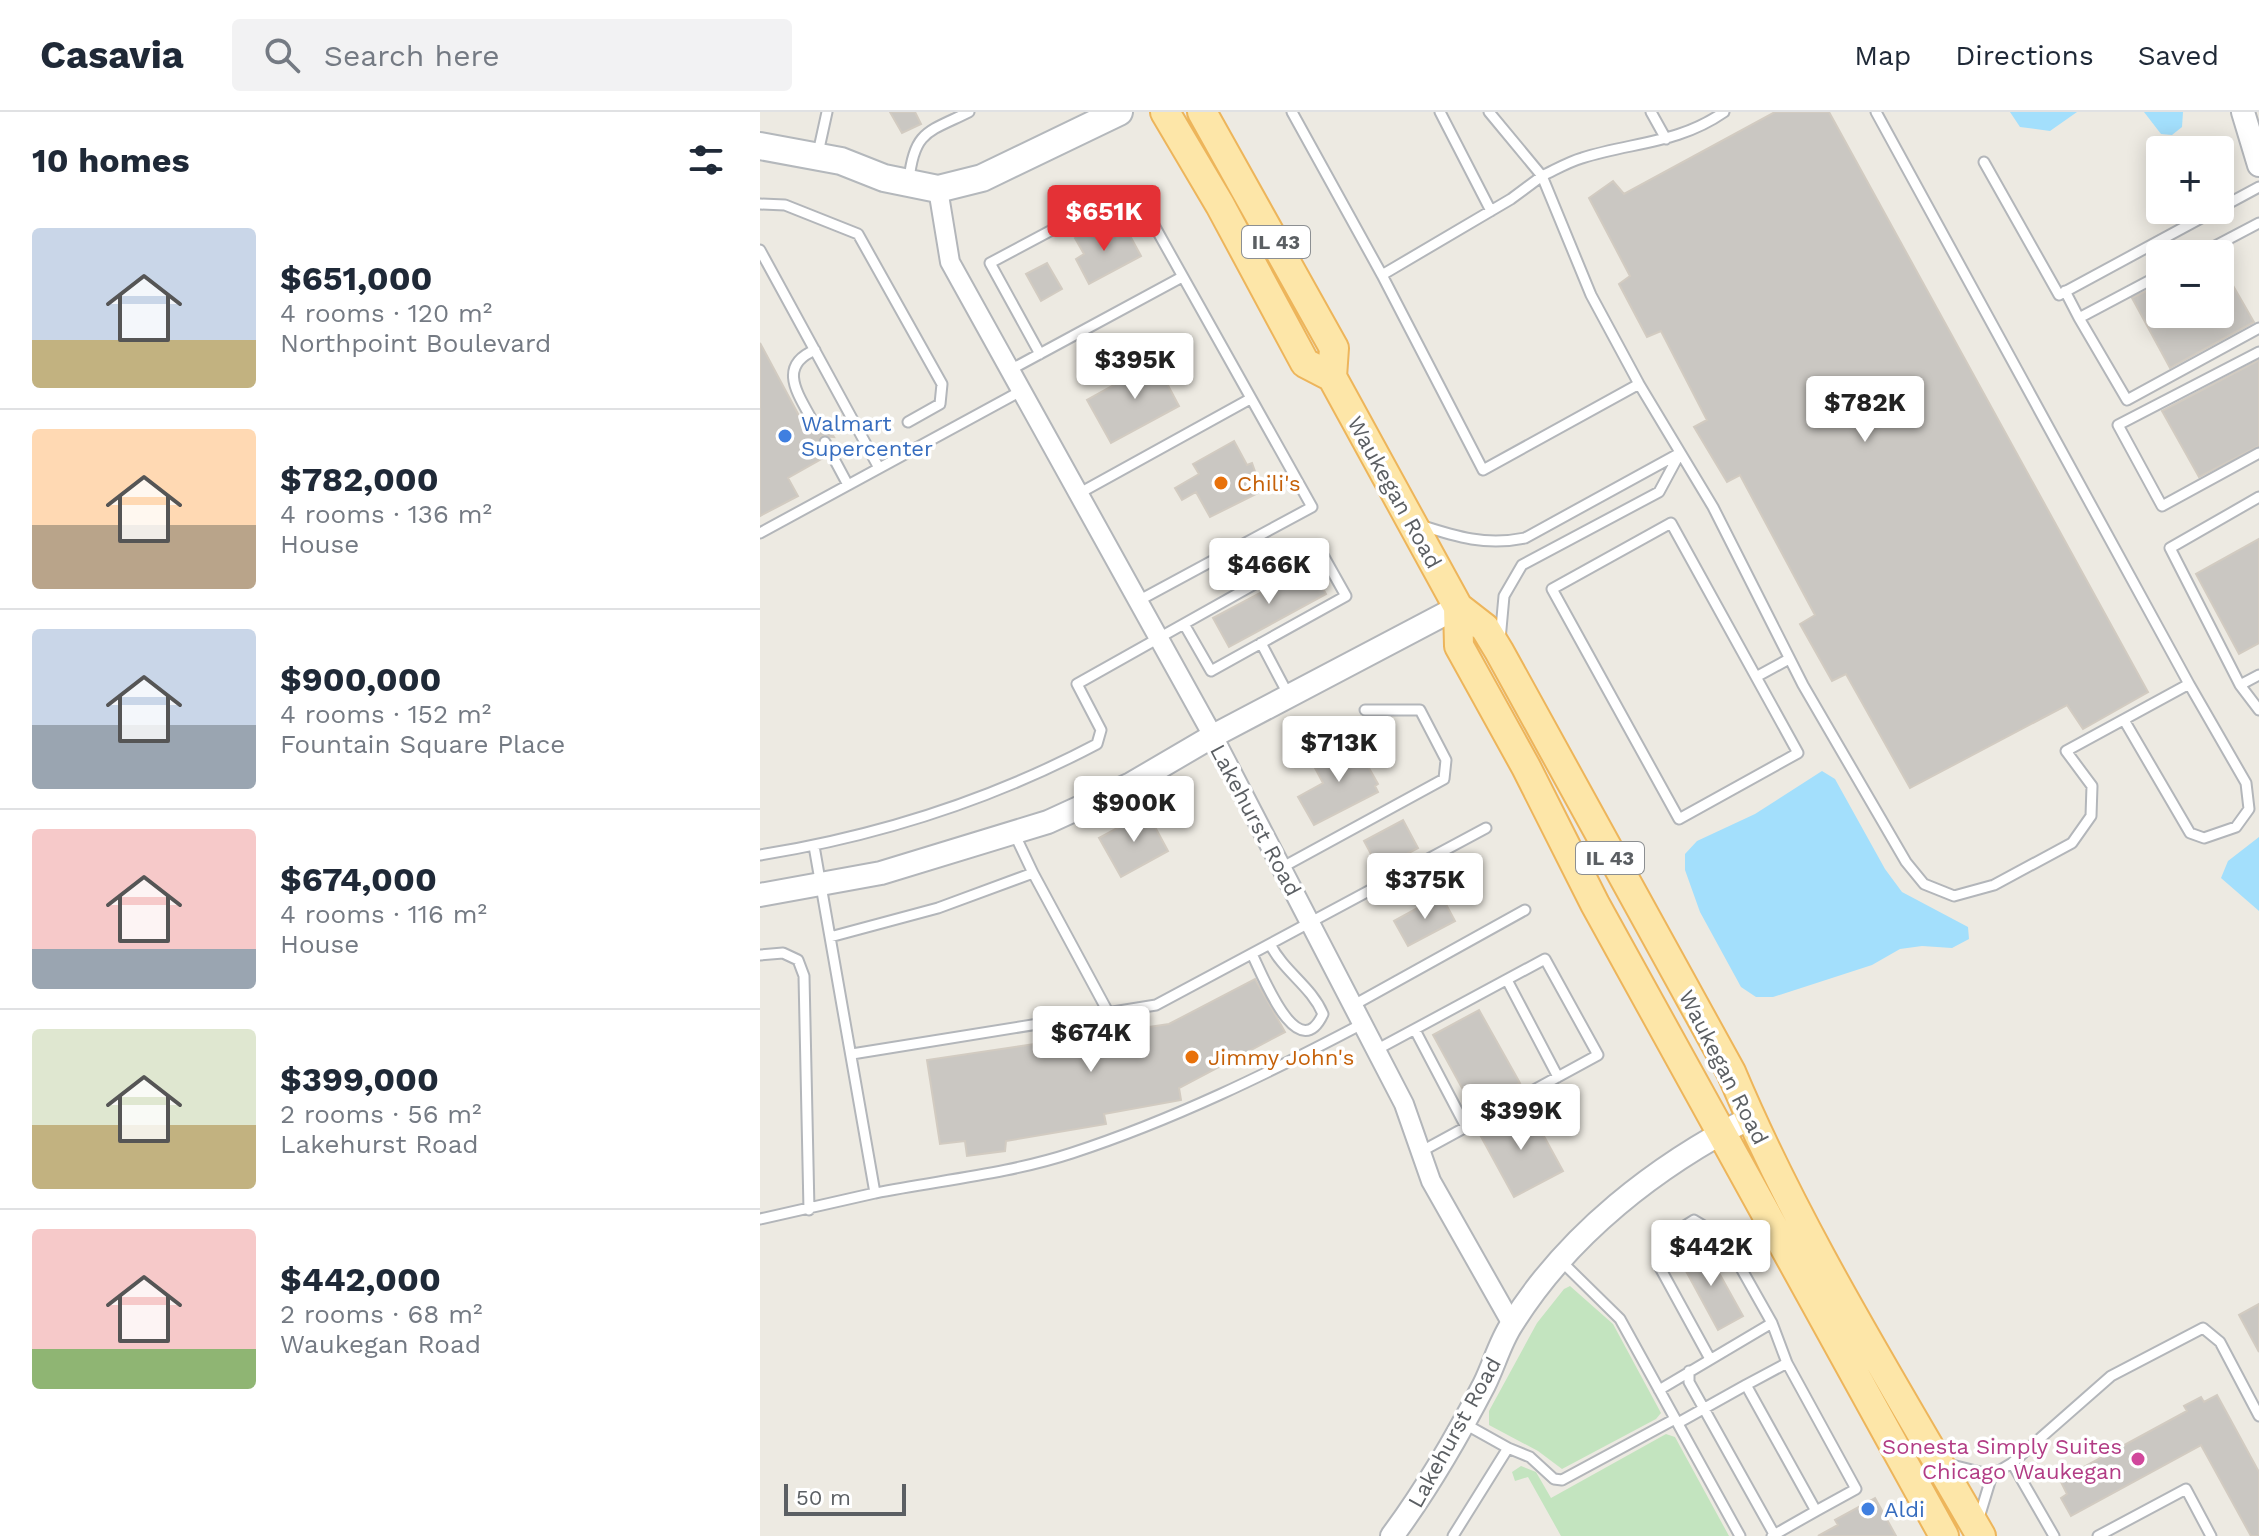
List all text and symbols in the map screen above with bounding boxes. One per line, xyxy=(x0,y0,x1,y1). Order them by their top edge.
search box xyxy=(232,19,792,91)
text: Casavia xyxy=(40,33,184,77)
icon: search xyxy=(260,33,304,77)
text: Search here xyxy=(324,38,500,73)
text: Map xyxy=(1854,39,1911,72)
text: Directions xyxy=(1955,39,2094,72)
text: Saved xyxy=(2138,39,2219,72)
map controls xyxy=(2146,136,2234,328)
button: + xyxy=(2146,136,2234,224)
icon: filters xyxy=(684,138,728,182)
text: 10 homes xyxy=(32,140,190,180)
pin: $651K xyxy=(1048,185,1160,253)
text: $651K xyxy=(1065,196,1143,226)
road number: IL 43 xyxy=(1242,226,1310,258)
button: − xyxy=(2146,240,2234,328)
text: $651,000 xyxy=(280,258,432,298)
icon: home xyxy=(96,260,192,356)
text: 4 rooms · 120 m² xyxy=(280,298,492,328)
text: Northpoint Boulevard xyxy=(280,328,551,358)
pin: $395K xyxy=(1079,333,1191,401)
text: $395K xyxy=(1094,344,1176,374)
pin: $782K xyxy=(1809,376,1921,444)
text: $782K xyxy=(1824,387,1906,417)
place label: Walmart Supercenter xyxy=(801,411,933,461)
street label: Waukegan Road xyxy=(1342,412,1447,573)
marker: Walmart Supercenter xyxy=(776,427,794,445)
text: $782,000 xyxy=(280,459,439,499)
icon: home xyxy=(96,461,192,557)
place label: Chili's xyxy=(1237,471,1301,496)
marker: Chili's xyxy=(1212,474,1230,492)
text: 4 rooms · 136 m² xyxy=(280,499,492,529)
text: House xyxy=(280,529,359,559)
pin: $466K xyxy=(1213,538,1325,606)
text: $466K xyxy=(1227,549,1311,579)
text: $900,000 xyxy=(280,659,441,699)
icon: home xyxy=(96,661,192,757)
text: 4 rooms · 152 m² xyxy=(280,699,491,729)
pin: $713K xyxy=(1283,716,1395,784)
text: $713K xyxy=(1300,727,1378,757)
text: Fountain Square Place xyxy=(280,729,565,759)
street label: Lakehurst Road xyxy=(1205,740,1306,900)
pin: $900K xyxy=(1078,776,1190,844)
text: $900K xyxy=(1092,787,1176,817)
road number: IL 43 xyxy=(1576,842,1644,874)
pin: $375K xyxy=(1369,853,1481,921)
text: $674,000 xyxy=(280,859,437,899)
icon: home xyxy=(96,861,192,957)
text: $375K xyxy=(1385,864,1465,894)
text: 4 rooms · 116 m² xyxy=(280,899,487,929)
text: House xyxy=(280,929,359,959)
street label: Waukegan Road xyxy=(1674,986,1773,1149)
pin: $674K xyxy=(1035,1006,1147,1074)
text: $674K xyxy=(1051,1017,1131,1047)
place label: Jimmy John's xyxy=(1208,1045,1354,1070)
marker: Jimmy John's xyxy=(1183,1048,1201,1066)
text: $399,000 xyxy=(280,1059,439,1099)
icon: home xyxy=(96,1061,192,1157)
pin: $399K xyxy=(1465,1084,1577,1152)
text: $399K xyxy=(1480,1095,1562,1125)
text: 2 rooms · 56 m² xyxy=(280,1099,482,1129)
text: Lakehurst Road xyxy=(280,1129,479,1159)
pin: $442K xyxy=(1655,1220,1767,1288)
text: $442K xyxy=(1669,1231,1753,1261)
text: $442,000 xyxy=(280,1259,441,1299)
icon: home xyxy=(96,1261,192,1357)
text: 2 rooms · 68 m² xyxy=(280,1299,482,1329)
text: Waukegan Road xyxy=(280,1329,481,1359)
street label: Lakehurst Road xyxy=(1403,1353,1506,1512)
place label: Sonesta Simply Suites Chicago Waukegan xyxy=(1882,1434,2122,1484)
marker: Sonesta Simply Suites Chicago Waukegan xyxy=(2129,1450,2147,1468)
scale bar xyxy=(784,1480,906,1516)
text: 50 m xyxy=(796,1485,851,1510)
place label: Aldi xyxy=(1884,1497,1925,1522)
marker: Aldi xyxy=(1859,1500,1877,1518)

